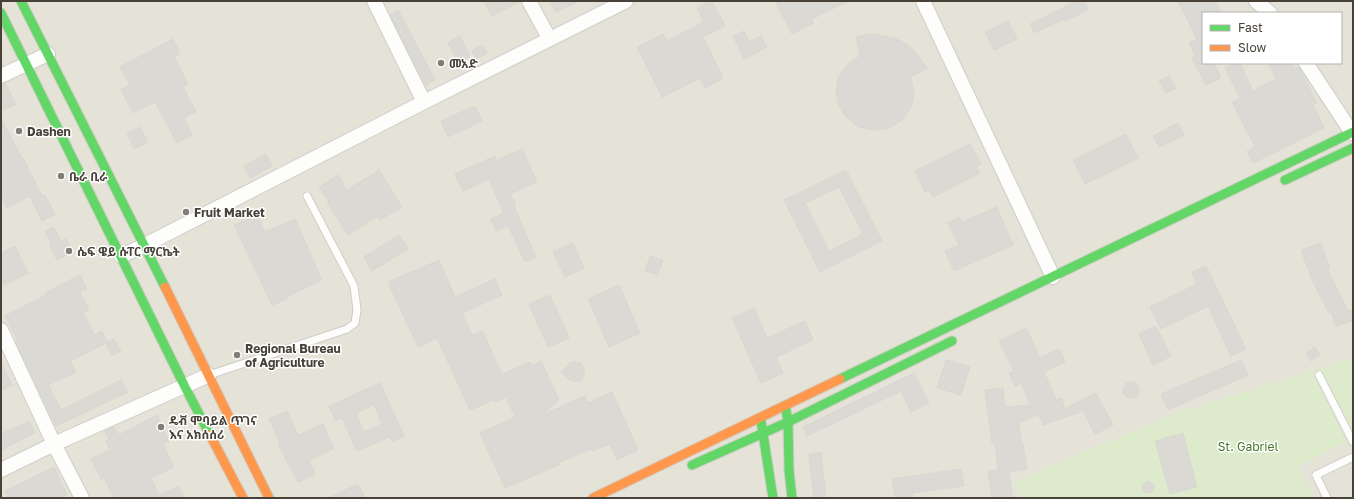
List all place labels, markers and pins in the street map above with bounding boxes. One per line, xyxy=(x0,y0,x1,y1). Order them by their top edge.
place label: መአድ xyxy=(449,56,479,71)
marker: መአድ xyxy=(436,58,446,68)
place label: Dashen xyxy=(27,124,71,139)
marker: Dashen xyxy=(14,126,24,136)
place label: ቤራ ቢራ xyxy=(69,169,107,184)
marker: ቤራ ቢራ xyxy=(56,171,66,181)
place label: Fruit Market xyxy=(194,205,265,220)
marker: Fruit Market xyxy=(181,207,191,217)
place label: ሴፍ ዌይ ሱፐር ማርኬት xyxy=(77,244,181,259)
marker: ሴፍ ዌይ ሱፐር ማርኬት xyxy=(64,246,74,256)
place label: Regional Bureau of Agriculture xyxy=(245,341,341,370)
marker: Regional Bureau of Agriculture xyxy=(232,350,242,360)
place label: ዴቭ ሞባይል ጥገና እና አክሰሰሪ xyxy=(169,413,257,442)
marker: ዴቭ ሞባይል ጥገና እና አክሰሰሪ xyxy=(156,422,166,432)

